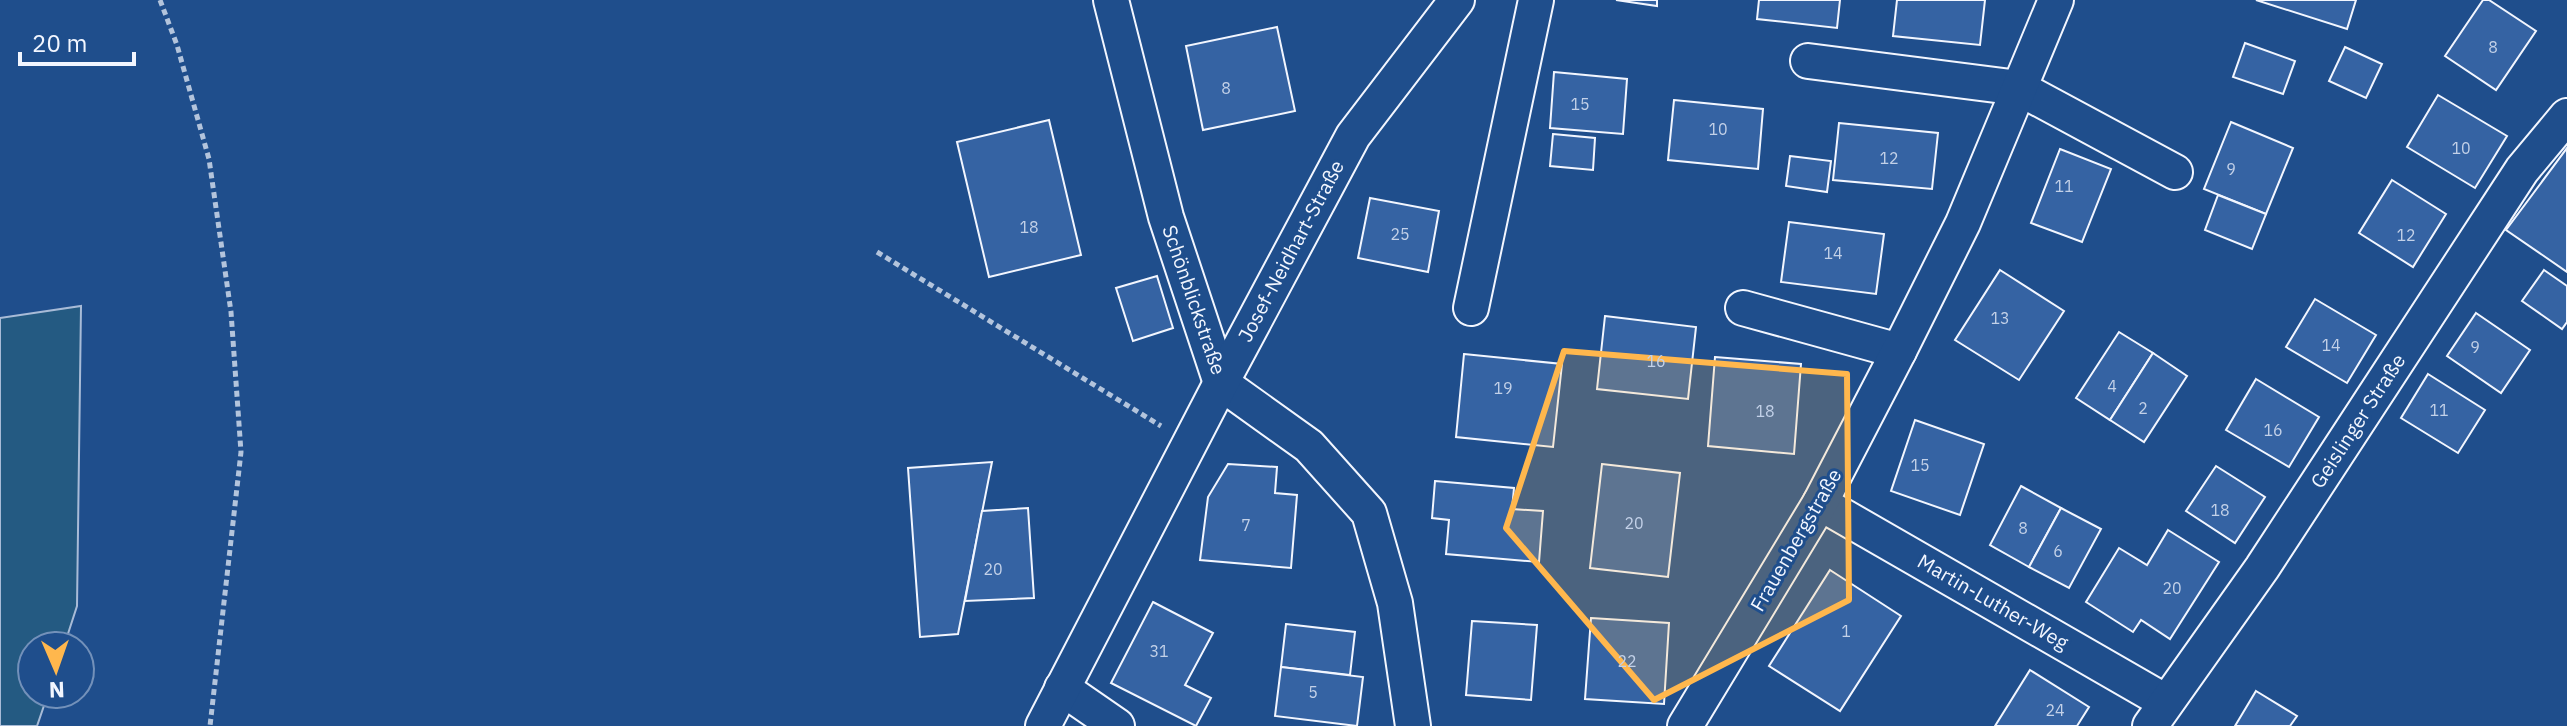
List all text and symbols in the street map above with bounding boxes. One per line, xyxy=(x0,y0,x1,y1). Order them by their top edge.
scale bar xyxy=(20,16,134,66)
text: 20 m xyxy=(32,27,87,59)
house number: 8 xyxy=(2488,37,2498,57)
house number: 8 xyxy=(1221,78,1231,98)
house number: 15 xyxy=(1570,94,1590,114)
house number: 10 xyxy=(1708,119,1728,139)
house number: 10 xyxy=(2451,138,2471,158)
house number: 12 xyxy=(1879,148,1899,168)
street label: Josef-Neidhart-Straße xyxy=(1231,155,1350,346)
house number: 9 xyxy=(2226,159,2236,179)
house number: 11 xyxy=(2054,176,2074,196)
house number: 18 xyxy=(1019,217,1039,237)
street label: Schönblickstraße xyxy=(1156,222,1233,378)
house number: 25 xyxy=(1390,224,1410,244)
house number: 12 xyxy=(2396,225,2416,245)
house number: 14 xyxy=(1823,243,1843,263)
house number: 13 xyxy=(1990,308,2010,328)
house number: 14 xyxy=(2321,335,2341,355)
house number: 9 xyxy=(2470,337,2480,357)
street label: Geislinger Straße xyxy=(2304,348,2411,493)
house number: 16 xyxy=(1646,351,1666,371)
house number: 4 xyxy=(2107,376,2117,396)
house number: 19 xyxy=(1493,378,1513,398)
house number: 2 xyxy=(2138,398,2148,418)
house number: 11 xyxy=(2429,400,2449,420)
house number: 18 xyxy=(1755,401,1775,421)
house number: 16 xyxy=(2263,420,2283,440)
house number: 15 xyxy=(1910,455,1930,475)
street label: Frauenbergstraße xyxy=(1744,463,1847,616)
house number: 18 xyxy=(2210,500,2230,520)
house number: 20 xyxy=(1624,513,1644,533)
house number: 7 xyxy=(1241,515,1251,535)
house number: 8 xyxy=(2018,518,2028,538)
house number: 6 xyxy=(2053,541,2063,561)
street label: Martin-Luther-Weg xyxy=(1913,547,2074,656)
house number: 20 xyxy=(983,559,1003,579)
house number: 20 xyxy=(2162,578,2182,598)
house number: 1 xyxy=(1841,621,1851,641)
north arrow xyxy=(16,630,96,710)
house number: 31 xyxy=(1149,641,1169,661)
house number: 22 xyxy=(1617,651,1637,671)
text: N xyxy=(48,676,65,705)
house number: 5 xyxy=(1308,682,1318,702)
house number: 24 xyxy=(2045,700,2065,720)

